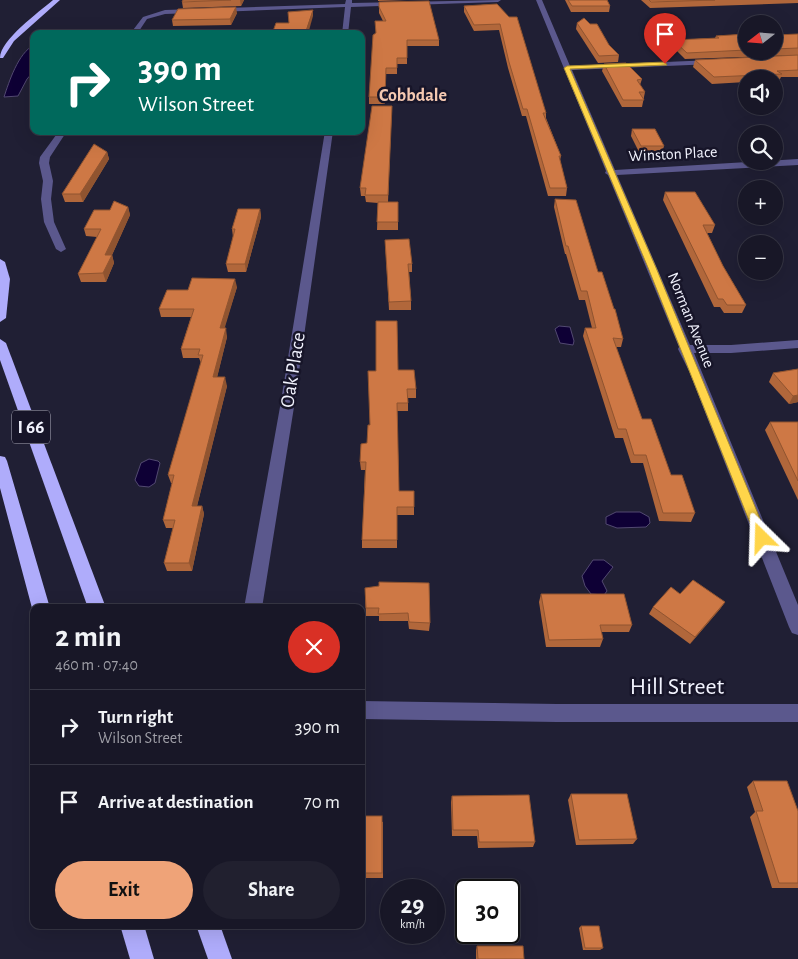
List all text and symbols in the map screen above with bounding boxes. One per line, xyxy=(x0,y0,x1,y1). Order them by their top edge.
pin xyxy=(644,13,686,64)
north arrow xyxy=(738,15,782,60)
map controls xyxy=(738,15,783,280)
icon: arrive xyxy=(651,20,679,48)
icon: right xyxy=(55,50,120,115)
text: 390 m xyxy=(138,52,222,87)
button: sound xyxy=(738,70,783,115)
district label: Cobbdale xyxy=(379,87,447,105)
text: Wilson Street xyxy=(138,93,254,115)
button: search xyxy=(738,125,783,170)
street label: Winston Place xyxy=(628,144,718,164)
button: + xyxy=(738,180,783,225)
button: − xyxy=(738,235,783,280)
street label: Norman Avenue xyxy=(665,270,717,370)
street label: Oak Place xyxy=(277,331,309,409)
road number: I 66 xyxy=(12,411,50,444)
position arrow xyxy=(735,511,787,563)
button: close xyxy=(288,621,340,673)
text: 2 min xyxy=(55,622,122,652)
text: 460 m · 07:40 xyxy=(55,657,138,673)
street label: Hill Street xyxy=(630,675,725,699)
text: Turn right xyxy=(98,708,173,727)
icon: right xyxy=(55,713,83,741)
text: 390 m xyxy=(295,718,340,737)
text: Wilson Street xyxy=(98,730,182,746)
icon: arrive xyxy=(55,788,83,816)
text: Arrive at destination xyxy=(98,793,254,812)
text: 70 m xyxy=(304,793,340,812)
button: Exit xyxy=(55,861,193,919)
button: Share xyxy=(203,861,340,919)
speed limit sign: 30 xyxy=(455,879,520,944)
text: 29 xyxy=(401,893,424,918)
text: km/h xyxy=(400,918,425,930)

